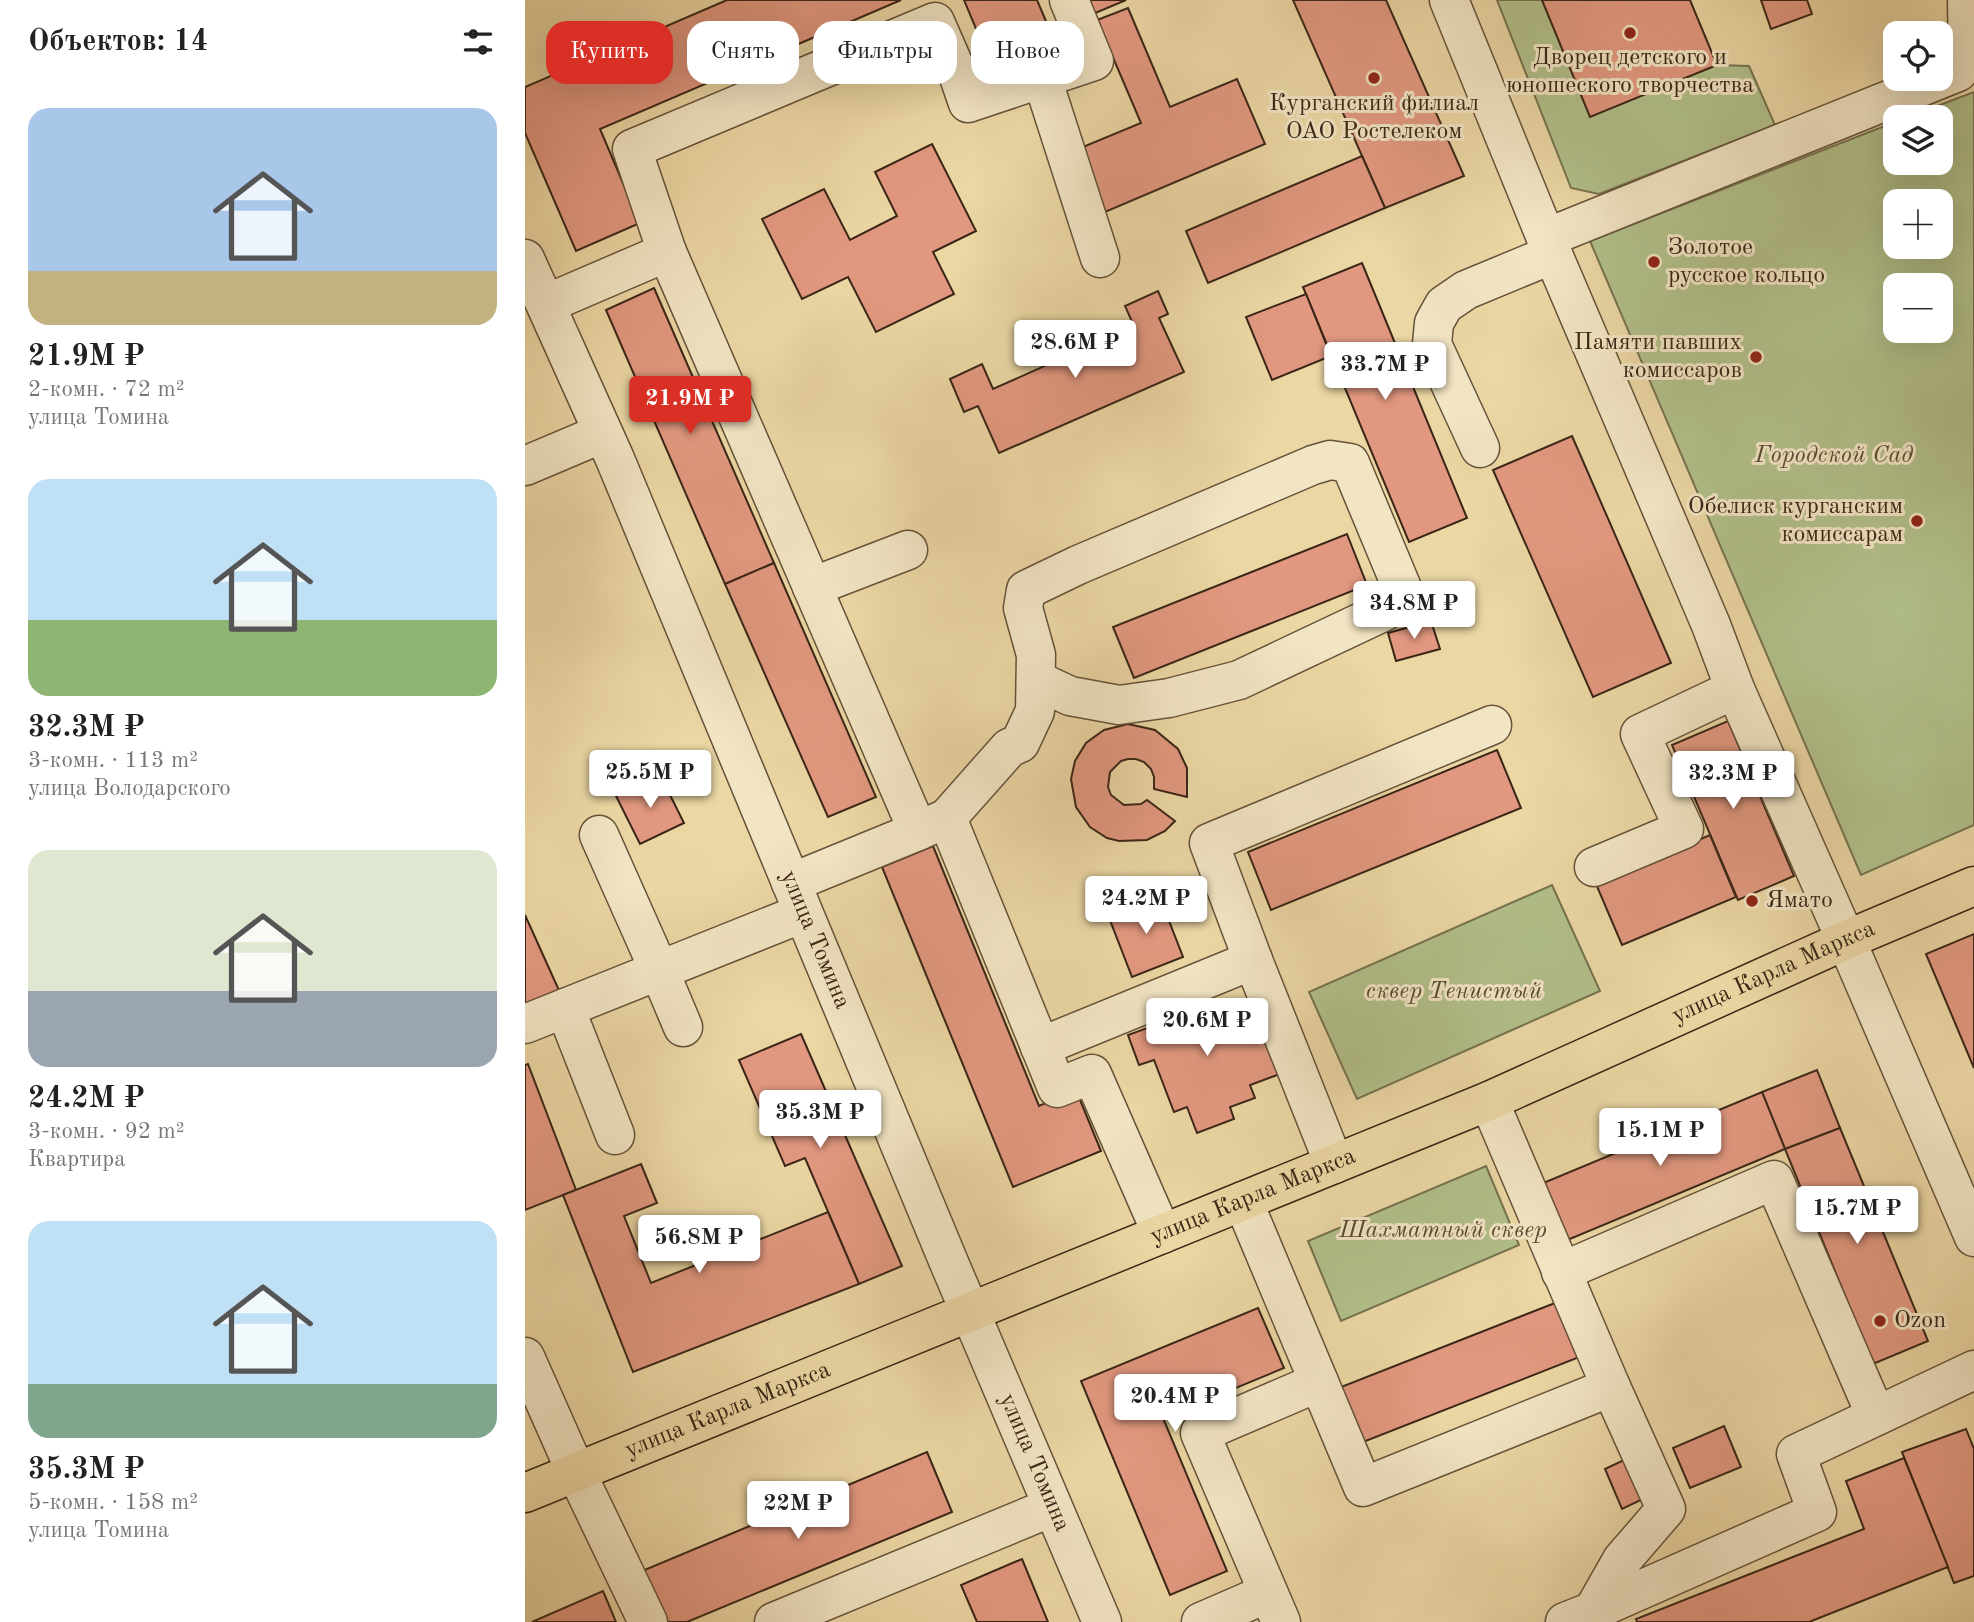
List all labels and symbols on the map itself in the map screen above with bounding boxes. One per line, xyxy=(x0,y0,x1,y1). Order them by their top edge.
marker: Дворец детского и юношеского творчества xyxy=(1622,25,1638,41)
place label: Дворец детского и юношеского творчества xyxy=(1506,46,1754,98)
marker: Курганский филиал ОАО Ростелеком xyxy=(1366,70,1382,86)
place label: Курганский филиал ОАО Ростелеком xyxy=(1269,92,1479,144)
place label: Золотое русское кольцо xyxy=(1668,236,1825,288)
marker: Золотое русское кольцо xyxy=(1646,254,1662,270)
pin: 28.6M ₽ xyxy=(1010,320,1140,380)
place label: Памяти павших комиссаров xyxy=(1574,331,1742,383)
pin: 33.7M ₽ xyxy=(1320,342,1450,402)
marker: Памяти павших комиссаров xyxy=(1748,349,1764,365)
pin: 21.9M ₽ xyxy=(625,376,755,436)
park label: Городской Сад xyxy=(1754,444,1913,468)
place label: Обелиск курганским комиссарам xyxy=(1688,495,1903,547)
marker: Обелиск курганским комиссарам xyxy=(1909,513,1925,529)
pin: 34.8M ₽ xyxy=(1349,582,1479,641)
pin: 25.5M ₽ xyxy=(585,750,715,810)
pin: 32.3M ₽ xyxy=(1668,752,1798,811)
street label: улица Томина xyxy=(775,867,854,1013)
pin: 24.2M ₽ xyxy=(1081,876,1211,936)
place label: Ямато xyxy=(1766,889,1833,913)
marker: Ямато xyxy=(1744,893,1760,909)
street label: улица Карла Маркса xyxy=(1669,917,1879,1029)
park label: сквер Тенистый xyxy=(1366,980,1542,1004)
pin: 20.6M ₽ xyxy=(1142,998,1272,1058)
pin: 35.3M ₽ xyxy=(755,1090,885,1150)
pin: 15.1M ₽ xyxy=(1595,1108,1725,1168)
street label: улица Карла Маркса xyxy=(1147,1144,1359,1249)
pin: 15.7M ₽ xyxy=(1792,1186,1922,1246)
pin: 56.8M ₽ xyxy=(634,1216,764,1275)
park label: Шахматный сквер xyxy=(1338,1219,1547,1243)
place label: Ozon xyxy=(1894,1309,1946,1333)
marker: Ozon xyxy=(1872,1313,1888,1329)
street label: улица Карла Маркса xyxy=(622,1358,834,1463)
pin: 20.4M ₽ xyxy=(1110,1374,1240,1434)
street label: улица Томина xyxy=(994,1390,1074,1535)
pin: 22M ₽ xyxy=(749,1482,847,1541)

